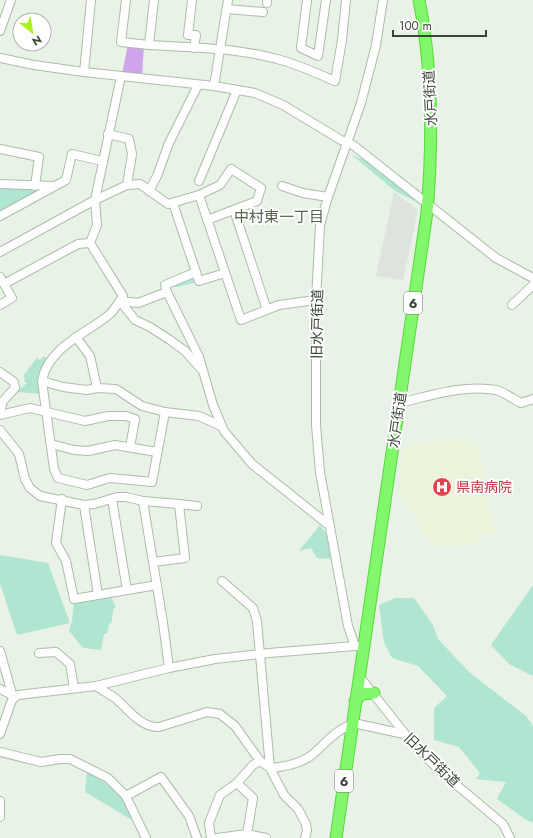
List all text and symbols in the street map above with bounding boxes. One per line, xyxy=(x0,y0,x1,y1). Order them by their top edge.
north arrow xyxy=(12,12,52,52)
scale bar xyxy=(393,12,486,38)
text: 100 m xyxy=(399,17,432,35)
text: N xyxy=(29,32,45,50)
street label: 水戸街道 xyxy=(419,70,441,126)
district label: 中村東一丁目 xyxy=(234,206,324,228)
street label: 旧水戸街道 xyxy=(306,289,328,359)
road number: 6 xyxy=(404,292,422,314)
street label: 水戸街道 xyxy=(383,391,411,449)
hospital icon: 県南病院 xyxy=(431,476,453,498)
place label: 県南病院 xyxy=(456,477,512,497)
street label: 旧水戸街道 xyxy=(400,728,464,792)
road number: 6 xyxy=(335,770,353,792)

